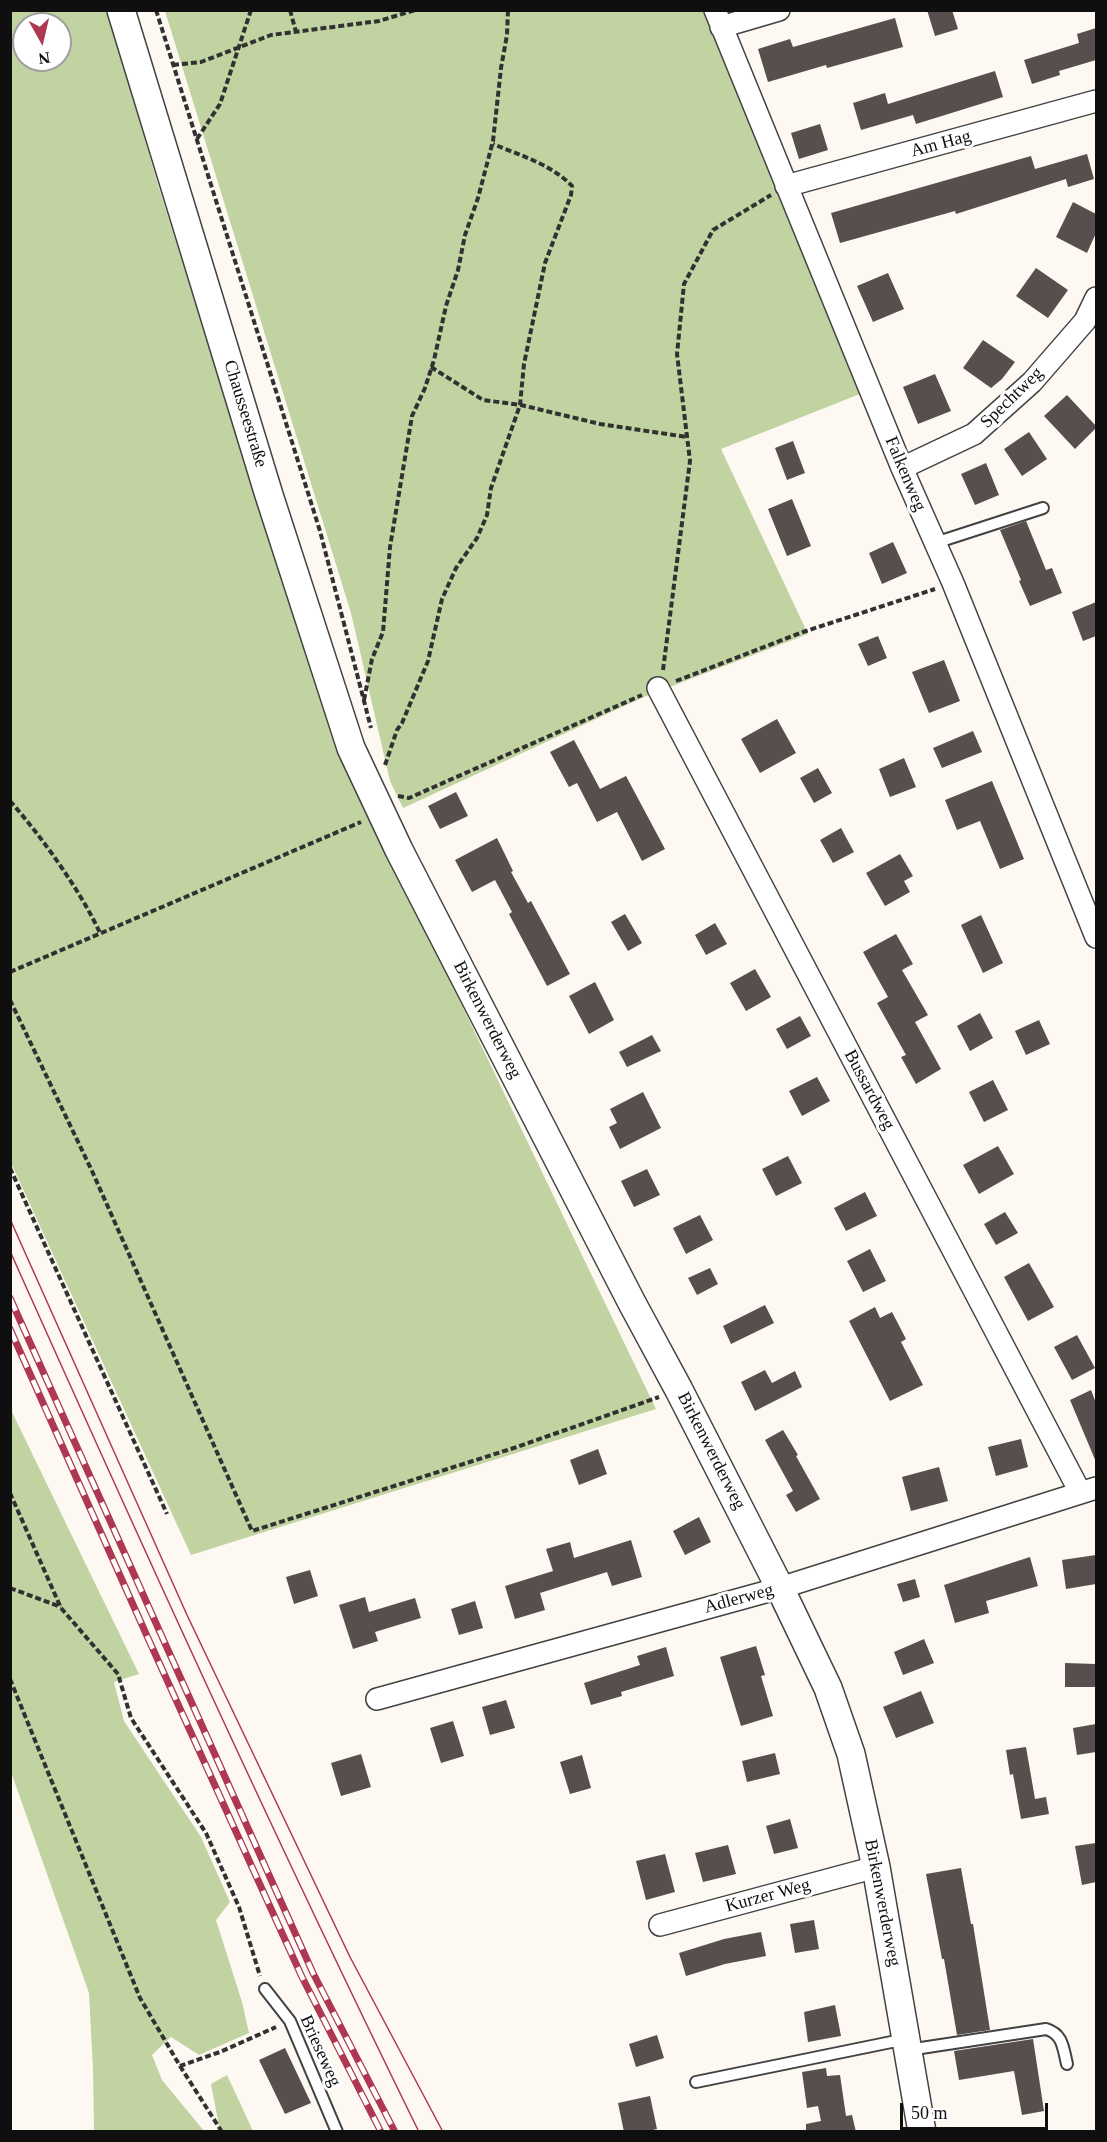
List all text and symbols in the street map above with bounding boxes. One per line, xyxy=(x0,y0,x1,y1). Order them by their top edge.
north arrow xyxy=(12,12,72,72)
text: N xyxy=(37,49,51,68)
street label: Am Hag xyxy=(909,126,973,162)
street label: Chausseestraße xyxy=(218,358,272,470)
street label: Spechtweg xyxy=(976,363,1048,433)
street label: Falkenweg xyxy=(880,433,930,515)
street label: Birkenwerderweg xyxy=(448,958,526,1082)
street label: Bussardweg xyxy=(839,1046,899,1134)
street label: Birkenwerderweg xyxy=(672,1389,750,1513)
street label: Adlerweg xyxy=(702,1579,776,1619)
street label: Birkenwerderweg xyxy=(859,1838,905,1968)
street label: Kurzer Weg xyxy=(723,1874,813,1918)
street label: Brieseweg xyxy=(295,2012,345,2090)
scale bar xyxy=(903,2091,1052,2129)
text: 50 m xyxy=(911,2103,948,2123)

